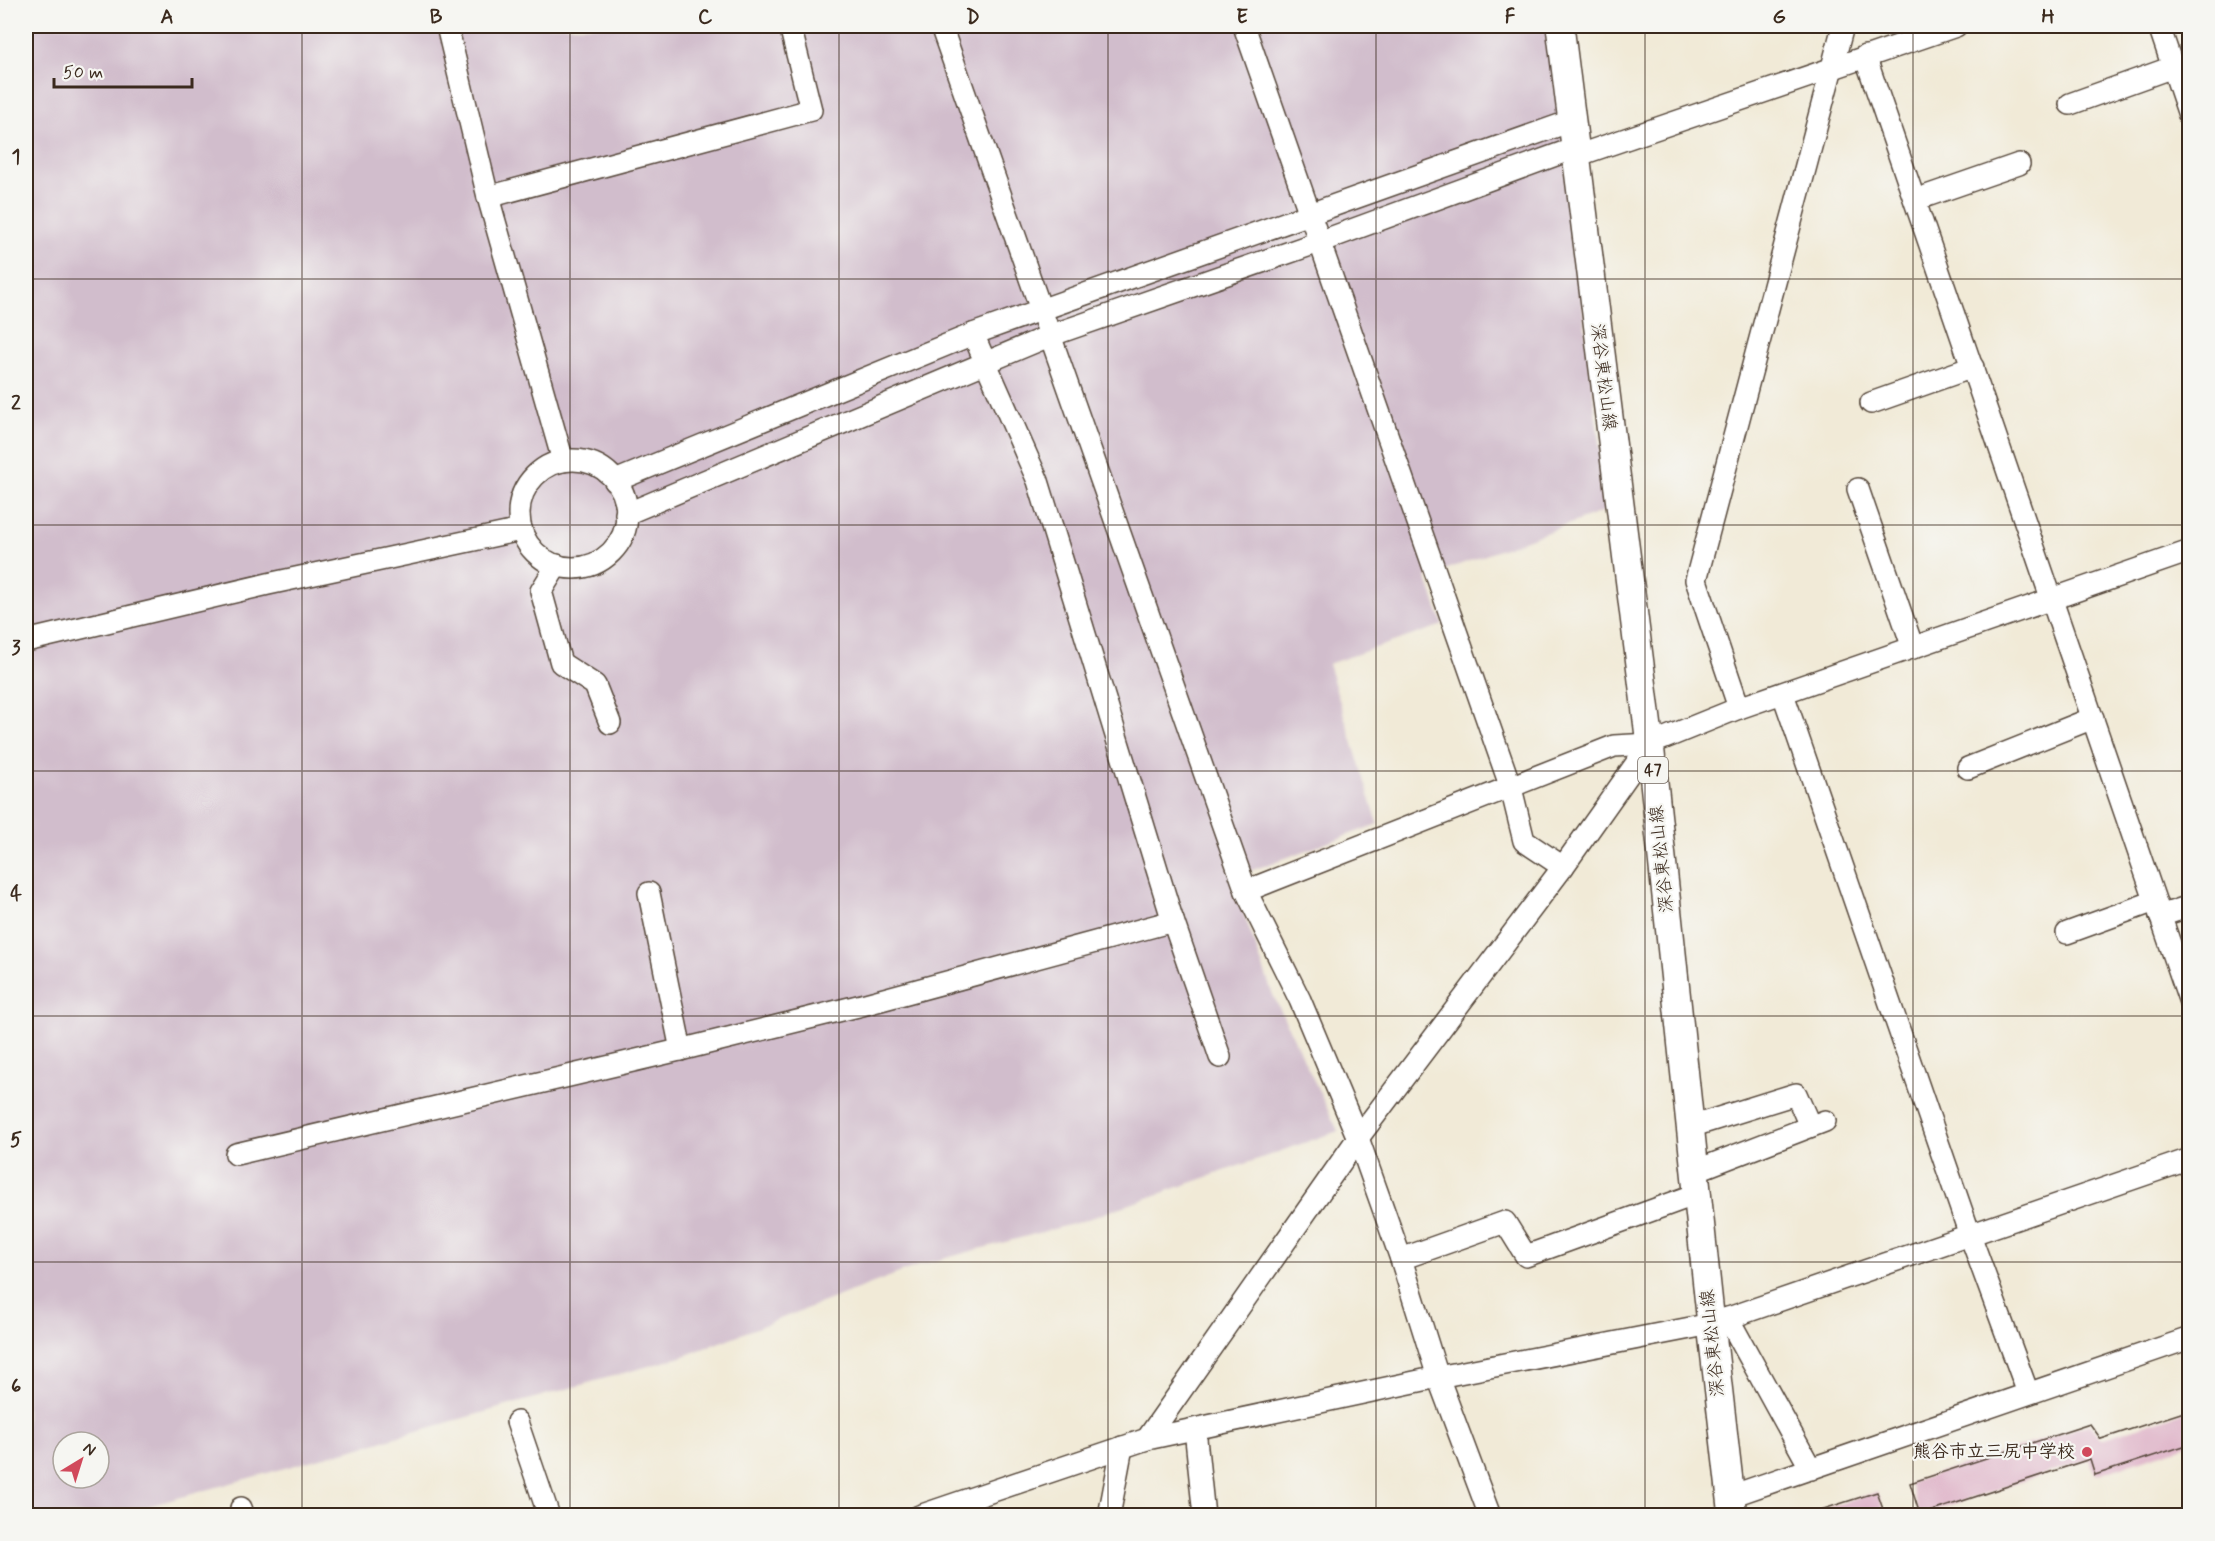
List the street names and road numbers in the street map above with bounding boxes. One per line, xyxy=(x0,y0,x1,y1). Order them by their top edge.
street label: 深谷東松山線 xyxy=(1585,322,1621,432)
road number: 47 xyxy=(1638,757,1668,783)
street label: 深谷東松山線 xyxy=(1644,804,1680,914)
street label: 深谷東松山線 xyxy=(1695,1288,1731,1398)

